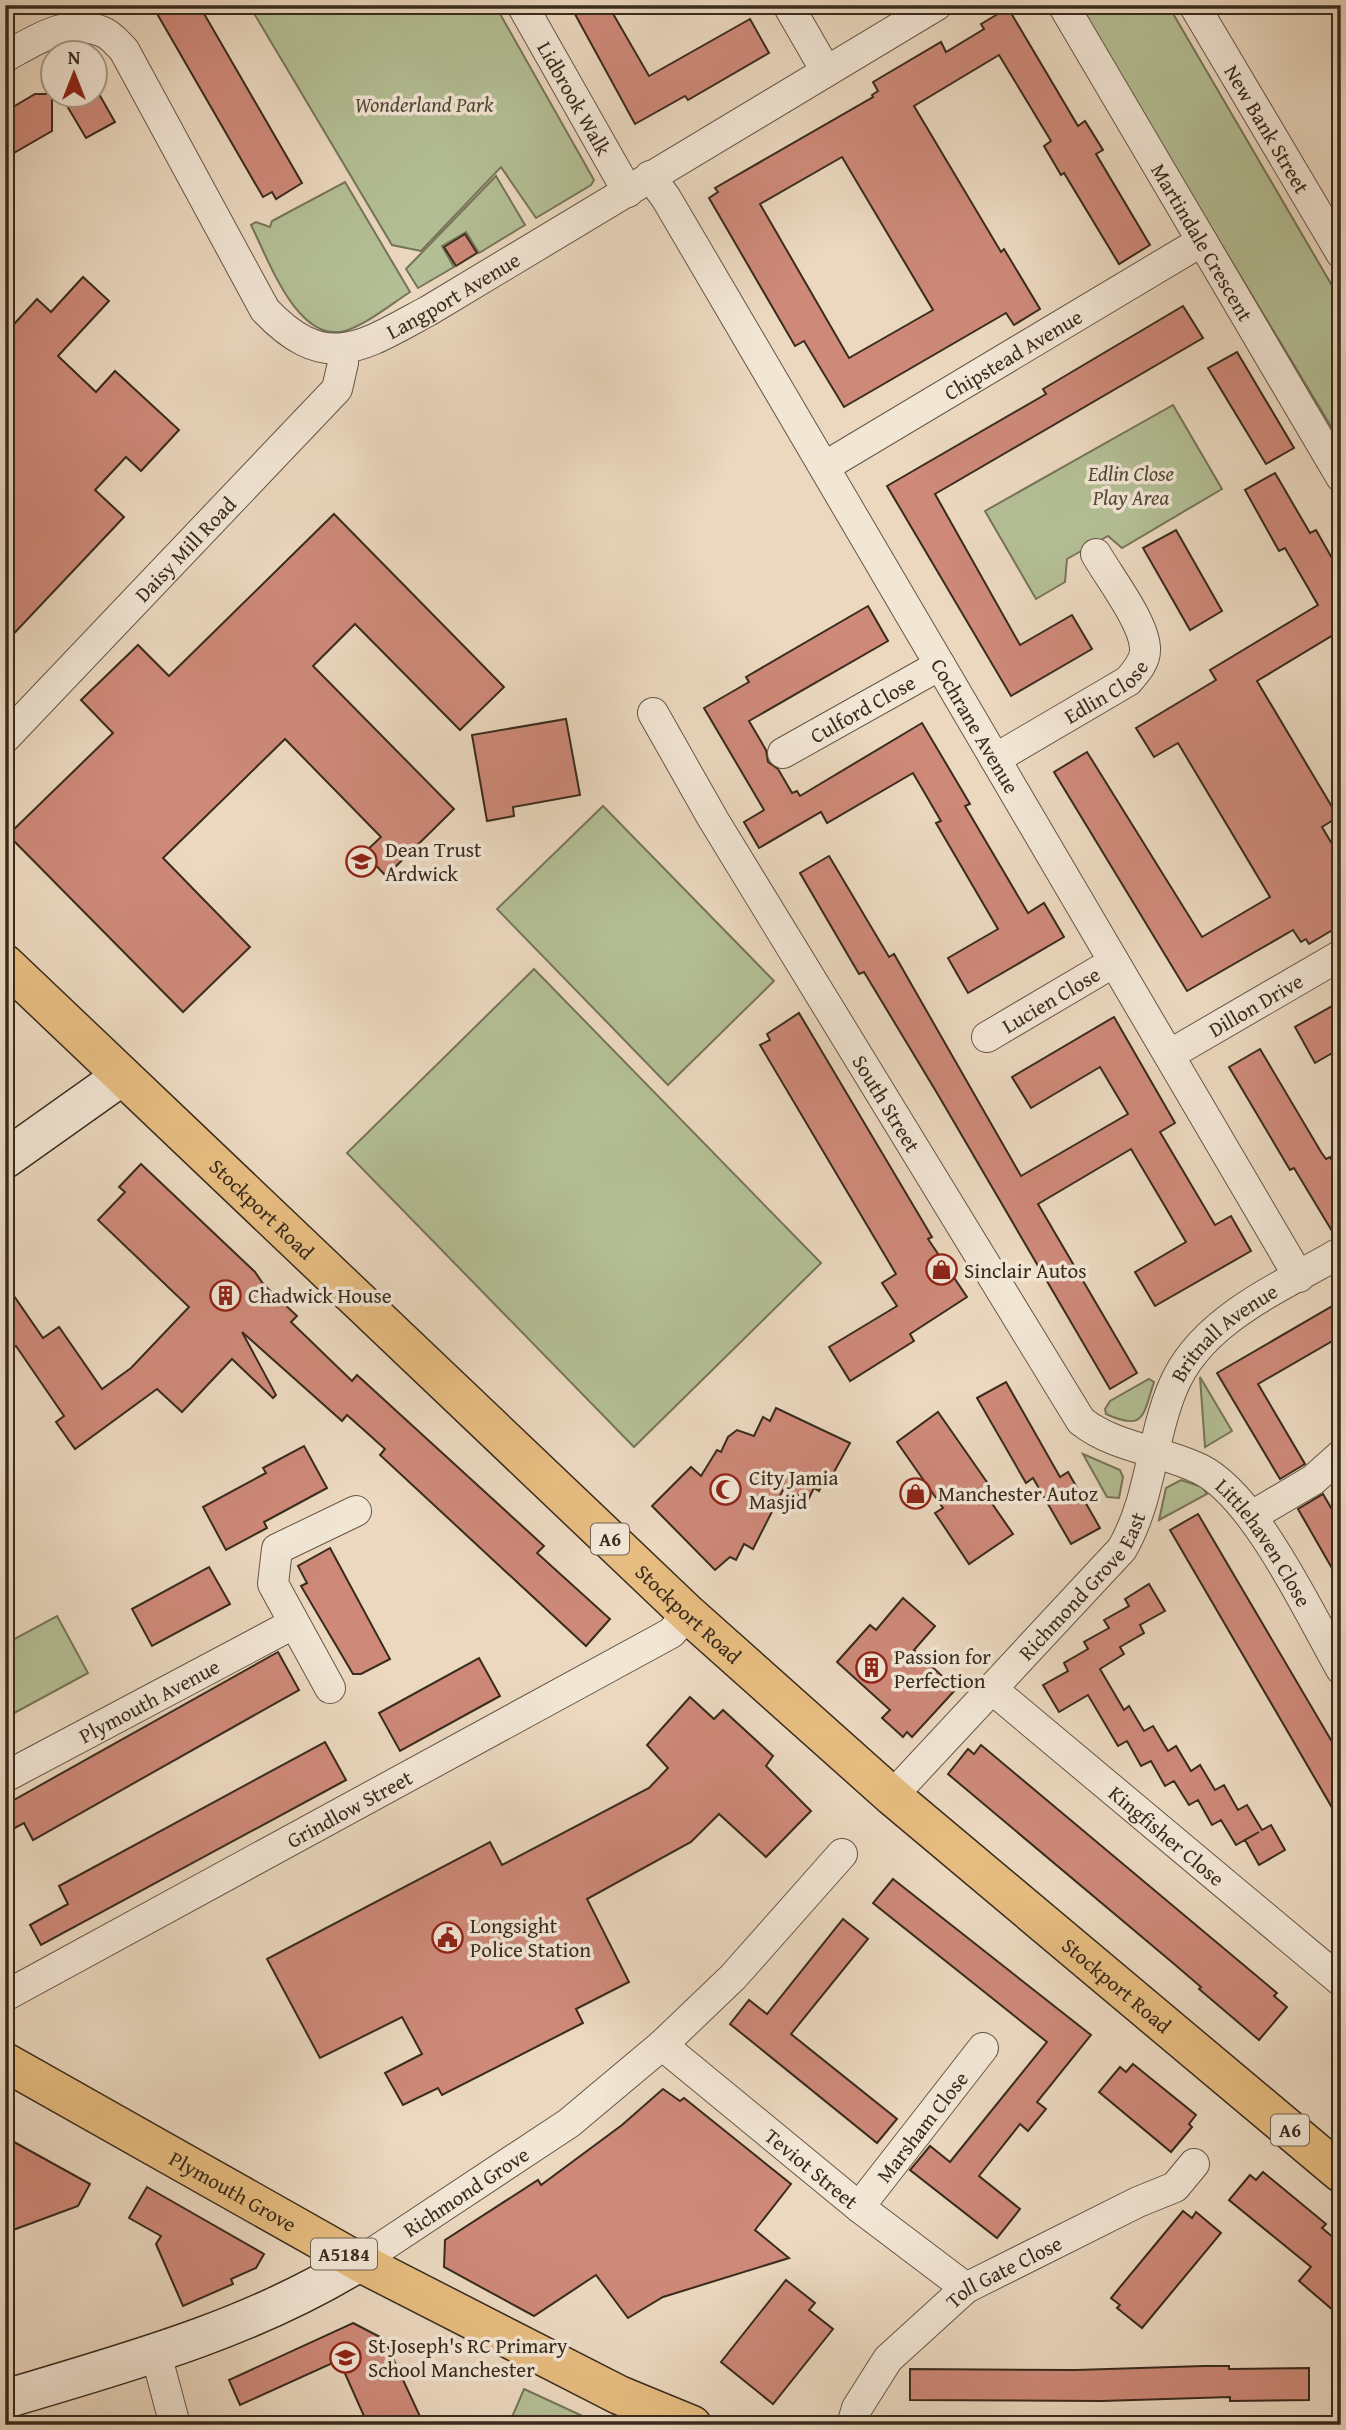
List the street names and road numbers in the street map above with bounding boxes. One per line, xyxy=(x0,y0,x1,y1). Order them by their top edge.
street label: Lidbrook Walk xyxy=(530,35,620,161)
street label: New Bank Street xyxy=(1217,58,1318,200)
street label: Martindale Crescent xyxy=(1144,157,1262,327)
street label: Langport Avenue xyxy=(381,244,526,346)
street label: Chipstead Avenue xyxy=(938,301,1088,408)
street label: Daisy Mill Road xyxy=(127,489,243,609)
street label: Cochrane Avenue xyxy=(924,652,1028,799)
street label: Edlin Close xyxy=(1058,654,1156,731)
street label: Culford Close xyxy=(804,666,921,751)
street label: Lucien Close xyxy=(996,958,1106,1041)
street label: Dillon Drive xyxy=(1202,965,1309,1044)
street label: South Street xyxy=(845,1049,929,1159)
street label: Stockport Road xyxy=(203,1151,322,1267)
street label: Britnall Avenue xyxy=(1162,1275,1283,1387)
street label: Littlehaven Close xyxy=(1209,1470,1320,1612)
street label: Richmond Grove East xyxy=(1011,1507,1153,1667)
road number: A6 xyxy=(591,1524,629,1554)
street label: Stockport Road xyxy=(629,1556,749,1671)
street label: Plymouth Avenue xyxy=(73,1650,225,1751)
street label: Grindlow Street xyxy=(281,1761,418,1855)
street label: Kingfisher Close xyxy=(1102,1778,1232,1893)
street label: Stockport Road xyxy=(1055,1930,1179,2041)
street label: Marsham Close xyxy=(868,2064,975,2189)
road number: A6 xyxy=(1271,2114,1309,2146)
street label: Teviot Street xyxy=(758,2120,866,2216)
street label: Richmond Grove xyxy=(397,2138,535,2244)
street label: Plymouth Grove xyxy=(164,2143,303,2239)
street label: Toll Gate Close xyxy=(938,2227,1067,2315)
road number: A5184 xyxy=(311,2238,377,2270)

